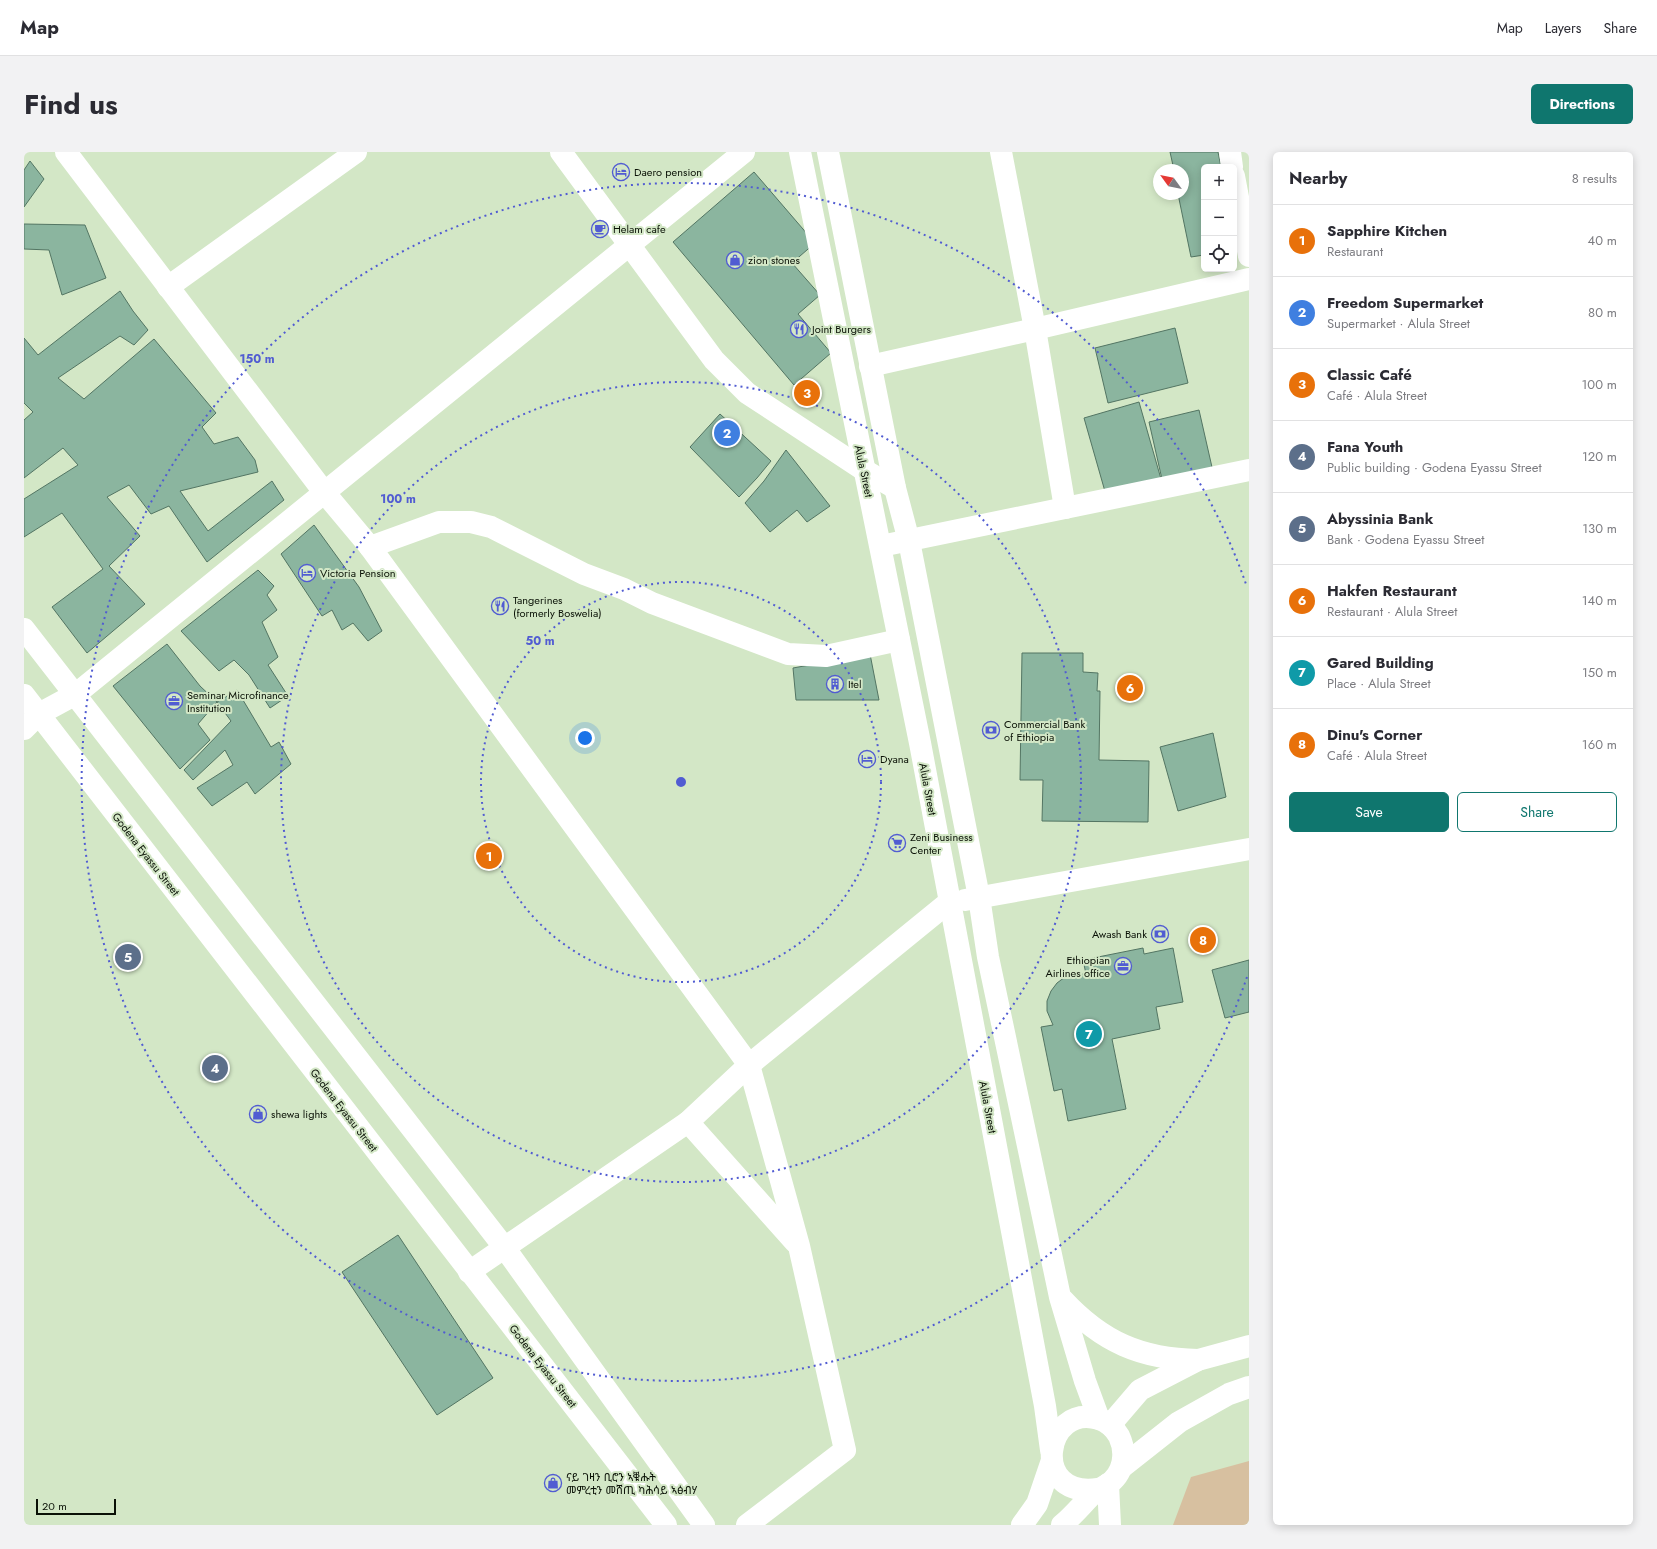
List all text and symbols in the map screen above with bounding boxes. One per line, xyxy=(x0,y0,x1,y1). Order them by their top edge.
text: Map xyxy=(20,14,59,41)
text: Map xyxy=(1497,18,1523,38)
text: Layers xyxy=(1545,18,1581,38)
text: Share xyxy=(1603,18,1637,38)
text: Find us xyxy=(24,84,118,125)
button: Directions xyxy=(1531,84,1633,124)
hotel icon: Daero pension xyxy=(611,162,631,182)
place label: Daero pension xyxy=(634,164,702,180)
north arrow xyxy=(1153,164,1189,200)
map controls xyxy=(1201,164,1237,272)
button: + xyxy=(1201,164,1237,200)
text: Nearby xyxy=(1289,166,1347,190)
text: 8 results xyxy=(1572,169,1617,188)
button: − xyxy=(1201,200,1237,236)
cafe icon: Helam cafe xyxy=(590,219,610,239)
text: Sapphire Kitchen xyxy=(1327,220,1447,242)
place label: Helam cafe xyxy=(613,221,666,237)
text: 1 xyxy=(1299,231,1305,250)
text: 40 m xyxy=(1588,231,1617,250)
button: locate xyxy=(1201,236,1237,272)
text: Restaurant xyxy=(1327,242,1383,261)
shop icon: zion stones xyxy=(725,250,745,270)
place label: zion stones xyxy=(748,252,801,268)
text: Freedom Supermarket xyxy=(1327,292,1483,314)
text: 2 xyxy=(1298,303,1306,322)
text: 80 m xyxy=(1588,303,1617,322)
text: Supermarket · Alula Street xyxy=(1327,314,1470,333)
restaurant icon: Joint Burgers xyxy=(789,319,809,339)
place label: Joint Burgers xyxy=(810,321,871,337)
text: 150 m xyxy=(239,350,275,368)
text: Classic Café xyxy=(1327,364,1412,386)
text: 3 xyxy=(1298,375,1306,394)
text: 100 m xyxy=(1582,375,1617,394)
pin: 3 xyxy=(794,378,820,408)
text: Café · Alula Street xyxy=(1327,386,1427,405)
pin: 2 xyxy=(714,418,740,448)
text: Fana Youth xyxy=(1327,436,1403,458)
street label: Alula Street xyxy=(851,443,877,499)
text: 4 xyxy=(1297,447,1307,466)
text: 120 m xyxy=(1582,447,1617,466)
text: Public building · Godena Eyassu Street xyxy=(1327,458,1542,477)
text: 100 m xyxy=(380,490,416,508)
text: Abyssinia Bank xyxy=(1327,508,1433,530)
text: 5 xyxy=(1298,519,1306,538)
text: 130 m xyxy=(1582,519,1617,538)
text: Bank · Godena Eyassu Street xyxy=(1327,530,1484,549)
hotel icon: Victoria Pension xyxy=(297,563,317,583)
place label: Victoria Pension xyxy=(320,565,395,581)
text: Hakfen Restaurant xyxy=(1327,580,1457,602)
text: 6 xyxy=(1298,591,1306,610)
text: 140 m xyxy=(1582,591,1617,610)
place label: Tangerines (formerly Boswelia) xyxy=(513,592,602,621)
restaurant icon: Tangerines (formerly Boswelia) xyxy=(490,596,510,616)
text: Restaurant · Alula Street xyxy=(1327,602,1457,621)
text: 50 m xyxy=(525,632,555,650)
text: Gared Building xyxy=(1327,652,1434,674)
text: 7 xyxy=(1298,663,1306,682)
text: 150 m xyxy=(1582,663,1617,682)
pin: 6 xyxy=(1117,673,1143,703)
building icon: Itel xyxy=(825,674,845,694)
text: Place · Alula Street xyxy=(1327,674,1431,693)
place label: Itel xyxy=(848,676,862,692)
place label: Seminar Microfinance Institution xyxy=(187,687,289,716)
office icon: Seminar Microfinance Institution xyxy=(164,691,184,711)
place label: Commercial Bank of Ethiopia xyxy=(1004,716,1085,745)
bank icon: Commercial Bank of Ethiopia xyxy=(981,720,1001,740)
text: Dinu's Corner xyxy=(1327,724,1422,746)
your location xyxy=(575,728,595,748)
text: 8 xyxy=(1298,735,1306,754)
text: 160 m xyxy=(1582,735,1617,754)
text: Café · Alula Street xyxy=(1327,746,1427,765)
hotel icon: Dyana xyxy=(857,749,877,769)
place label: Dyana xyxy=(880,751,909,767)
street label: Alula Street xyxy=(915,761,941,817)
centre of rings xyxy=(674,775,688,789)
button: Save xyxy=(1289,792,1449,832)
button: Share xyxy=(1457,792,1617,832)
street label: Godena Eyassu Street xyxy=(109,809,184,899)
place label: Zeni Business Center xyxy=(910,829,973,858)
supermarket icon: Zeni Business Center xyxy=(887,833,907,853)
pin: 1 xyxy=(476,841,502,871)
bank icon: Awash Bank xyxy=(1150,924,1170,944)
pin: 8 xyxy=(1190,925,1216,955)
place label: Awash Bank xyxy=(1092,926,1147,942)
pin: 5 xyxy=(115,942,141,972)
place label: Ethiopian Airlines office xyxy=(1045,952,1110,981)
office icon: Ethiopian Airlines office xyxy=(1113,956,1133,976)
pin: 7 xyxy=(1076,1019,1102,1049)
pin: 4 xyxy=(202,1053,228,1083)
street label: Godena Eyassu Street xyxy=(307,1065,382,1155)
street label: Alula Street xyxy=(975,1079,1001,1135)
shop icon: shewa lights xyxy=(248,1104,268,1124)
place label: shewa lights xyxy=(271,1106,328,1122)
street label: Godena Eyassu Street xyxy=(506,1321,581,1411)
place label: ናይ ገዛን ቢሮን ኣቑሑት መምረቲን መሸጢ ካሕሳይ ኣፅብሃ xyxy=(566,1469,698,1498)
shop icon: ናይ ገዛን ቢሮን ኣቑሑት መምረቲን መሸጢ ካሕሳይ ኣፅብሃ xyxy=(543,1473,563,1493)
scale bar xyxy=(36,1497,116,1516)
text: 20 m xyxy=(42,1498,67,1514)

